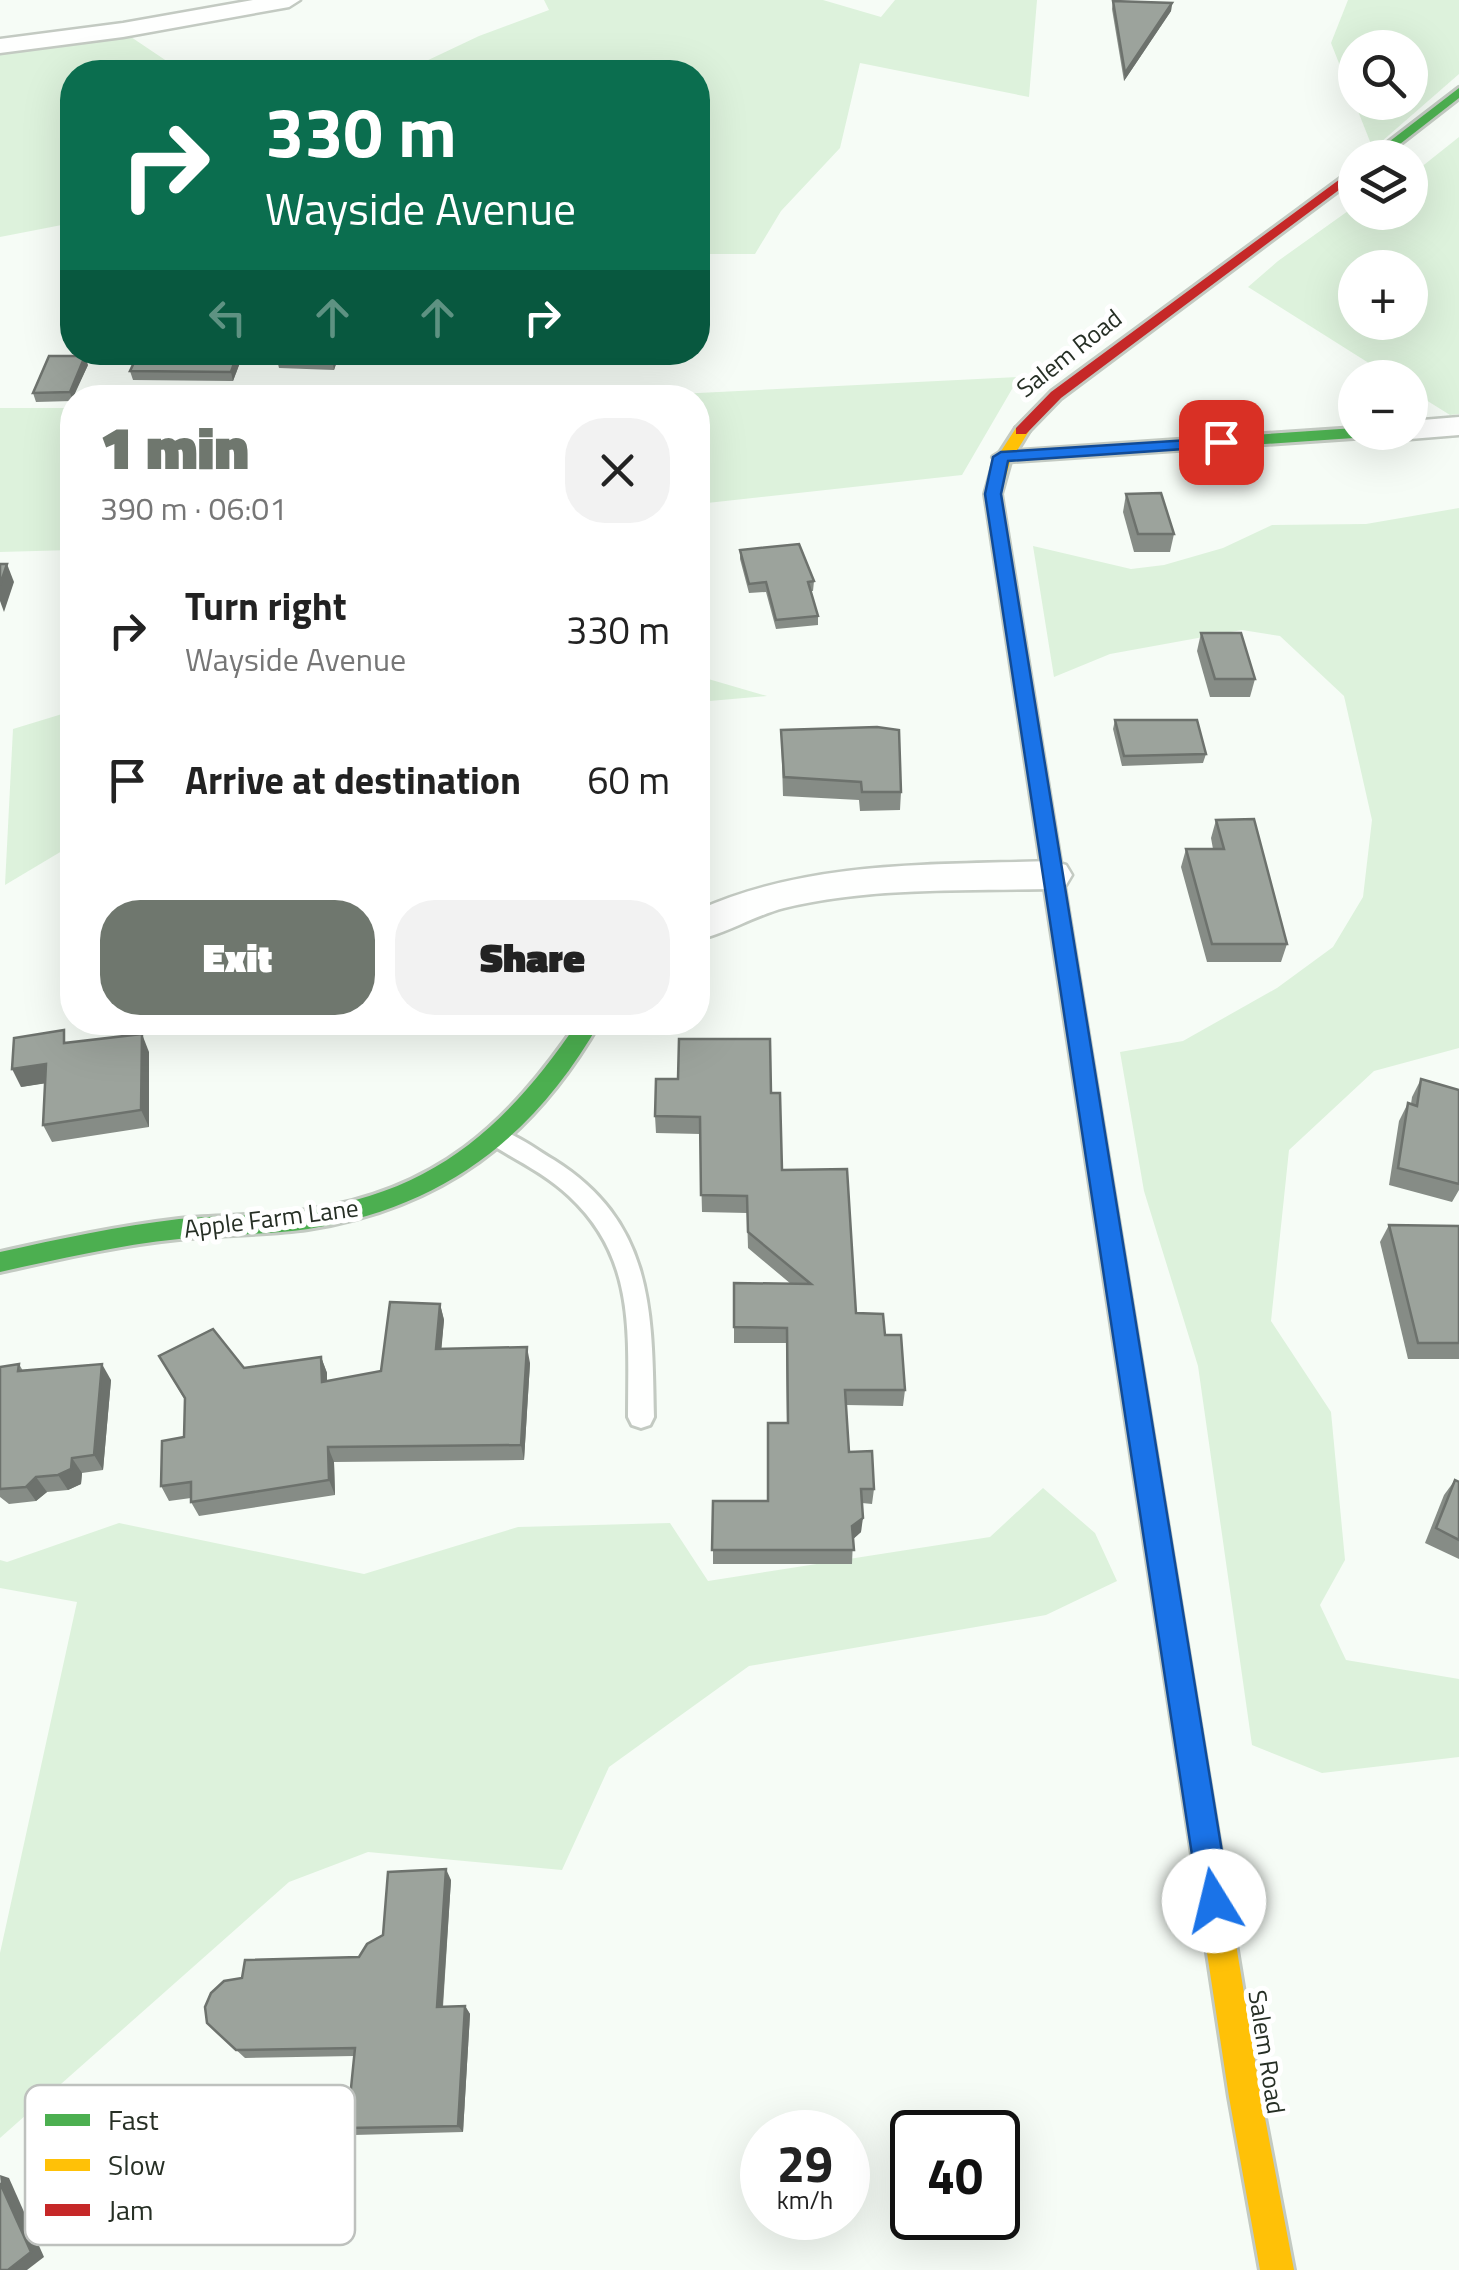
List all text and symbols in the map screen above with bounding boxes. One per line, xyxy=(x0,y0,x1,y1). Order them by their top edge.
map controls xyxy=(1338,30,1428,450)
button: search xyxy=(1338,30,1428,120)
text: 330 m xyxy=(265,78,457,184)
icon: right xyxy=(100,100,230,230)
button: layers xyxy=(1338,140,1428,230)
text: Wayside Avenue xyxy=(265,174,576,242)
button: + xyxy=(1338,250,1428,340)
icon: left xyxy=(200,290,255,345)
icon: ahead xyxy=(305,290,360,345)
icon: ahead xyxy=(410,290,465,345)
icon: right xyxy=(515,290,570,345)
street label: Salem Road xyxy=(1008,300,1130,406)
button: − xyxy=(1338,360,1428,450)
pin xyxy=(1179,400,1264,485)
text: 1 min xyxy=(100,401,249,492)
icon: arrive xyxy=(1194,415,1249,470)
button: close xyxy=(565,418,670,523)
text: 390 m · 06:01 xyxy=(100,484,287,532)
text: Turn right xyxy=(185,577,347,635)
text: 330 m xyxy=(566,601,670,659)
icon: right xyxy=(100,603,155,658)
text: Wayside Avenue xyxy=(185,635,406,683)
text: Arrive at destination xyxy=(185,751,521,809)
text: 60 m xyxy=(587,751,670,809)
icon: arrive xyxy=(100,753,155,808)
button: Exit xyxy=(100,900,375,1015)
button: Share xyxy=(395,900,670,1015)
street label: Apple Farm Lane xyxy=(182,1188,360,1248)
position arrow xyxy=(1162,1849,1266,1953)
street label: Salem Road xyxy=(1238,1987,1296,2117)
legend xyxy=(25,2085,355,2245)
text: Fast xyxy=(108,2098,159,2141)
speed limit sign: 40 xyxy=(890,2110,1020,2240)
text: 29 xyxy=(777,2125,833,2201)
text: Slow xyxy=(108,2143,166,2186)
text: km/h xyxy=(777,2181,833,2219)
text: Jam xyxy=(108,2188,154,2231)

